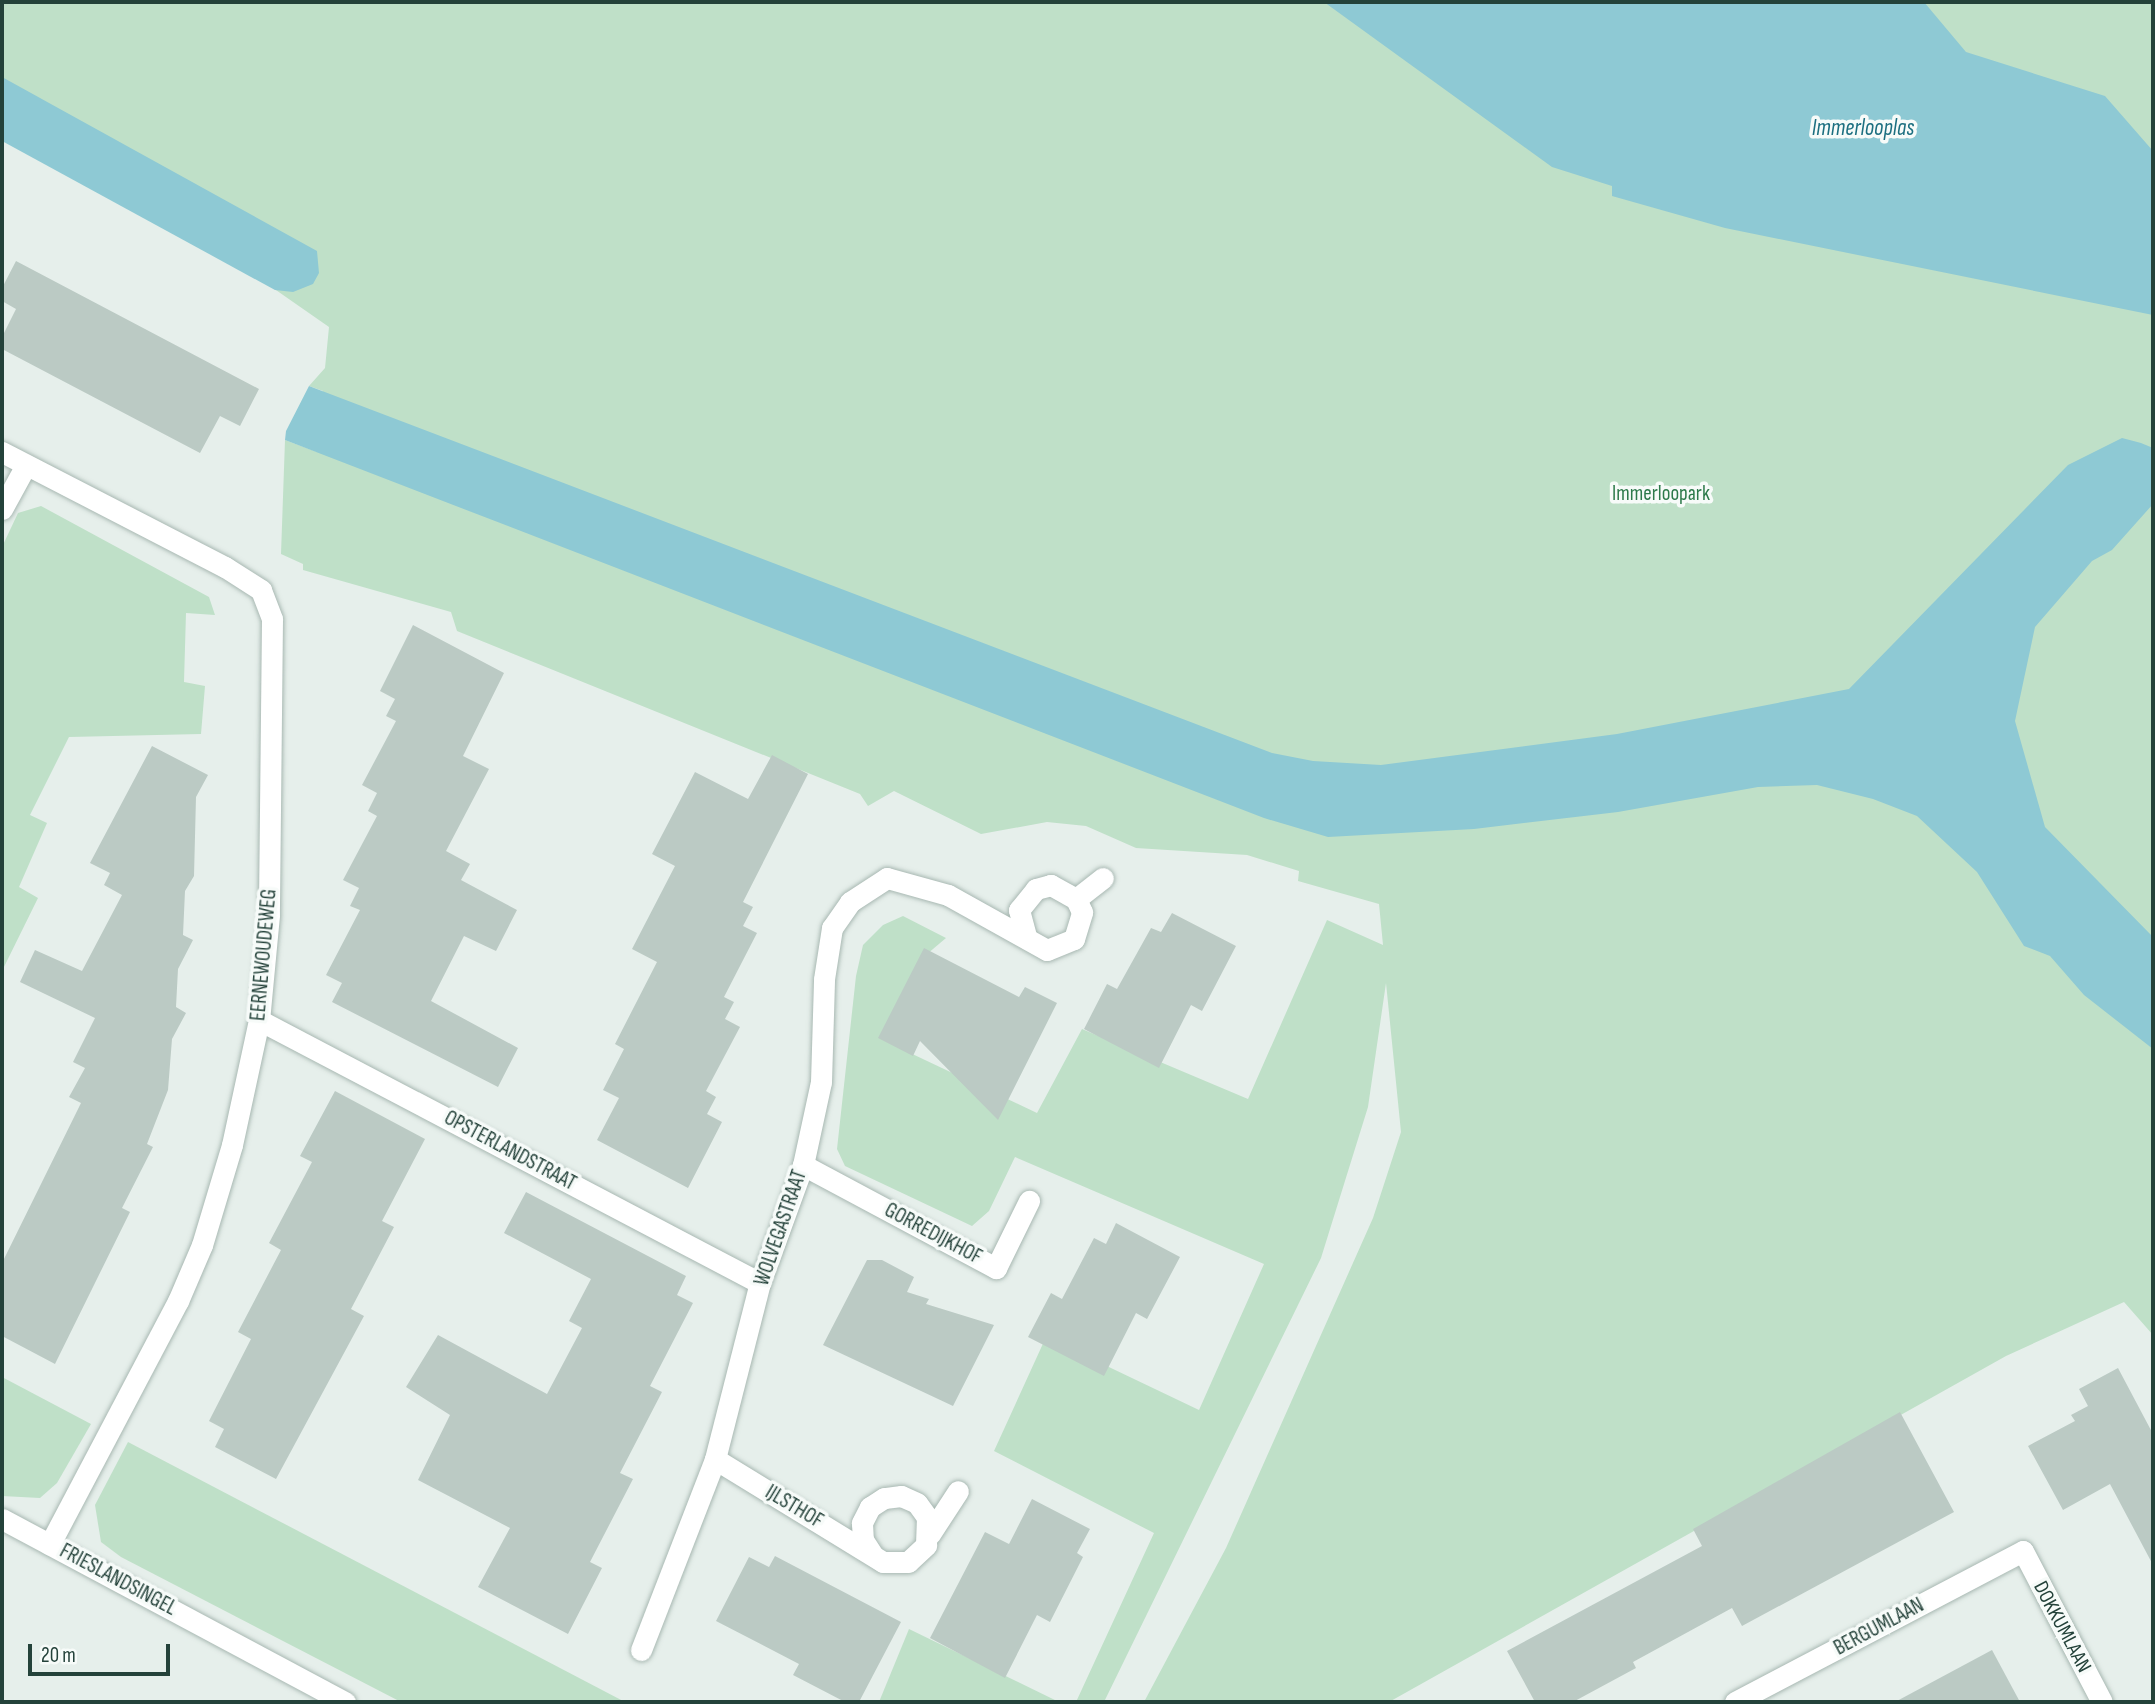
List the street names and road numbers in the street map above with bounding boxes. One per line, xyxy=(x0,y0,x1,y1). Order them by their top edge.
street label: EERNEWOUDEWEG xyxy=(246,888,282,1022)
street label: OPSTERLANDSTRAAT xyxy=(440,1106,580,1196)
street label: WOLVEGASTRAAT xyxy=(749,1167,813,1289)
street label: GORREDIJKHOF xyxy=(880,1198,986,1270)
street label: IJLSTHOF xyxy=(761,1480,827,1534)
street label: FRIESLANDSINGEL xyxy=(55,1539,181,1621)
street label: DOKKUMLAAN xyxy=(2028,1577,2096,1677)
street label: BERGUMLAAN xyxy=(1830,1593,1928,1661)

